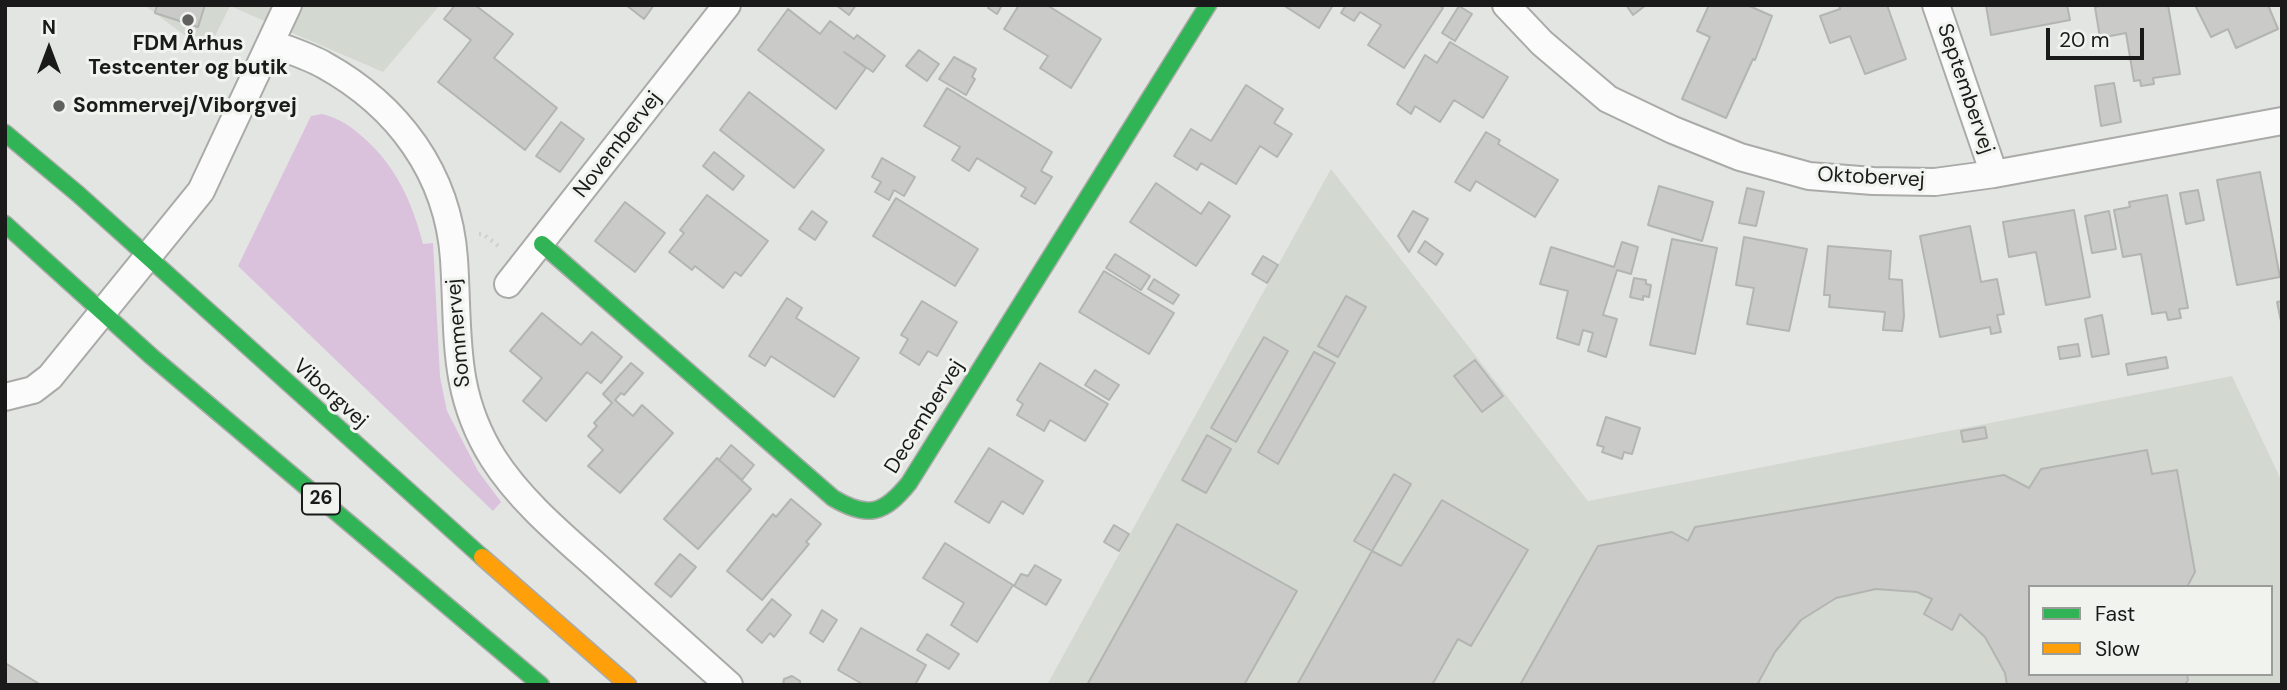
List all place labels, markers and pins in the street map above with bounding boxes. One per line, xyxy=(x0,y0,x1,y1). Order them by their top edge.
marker: FDM Århus Testcenter og butik xyxy=(180,12,196,28)
place label: FDM Århus Testcenter og butik xyxy=(88,31,288,81)
place label: Sommervej/Viborgvej xyxy=(73,93,297,119)
marker: Sommervej/Viborgvej xyxy=(51,98,67,114)

